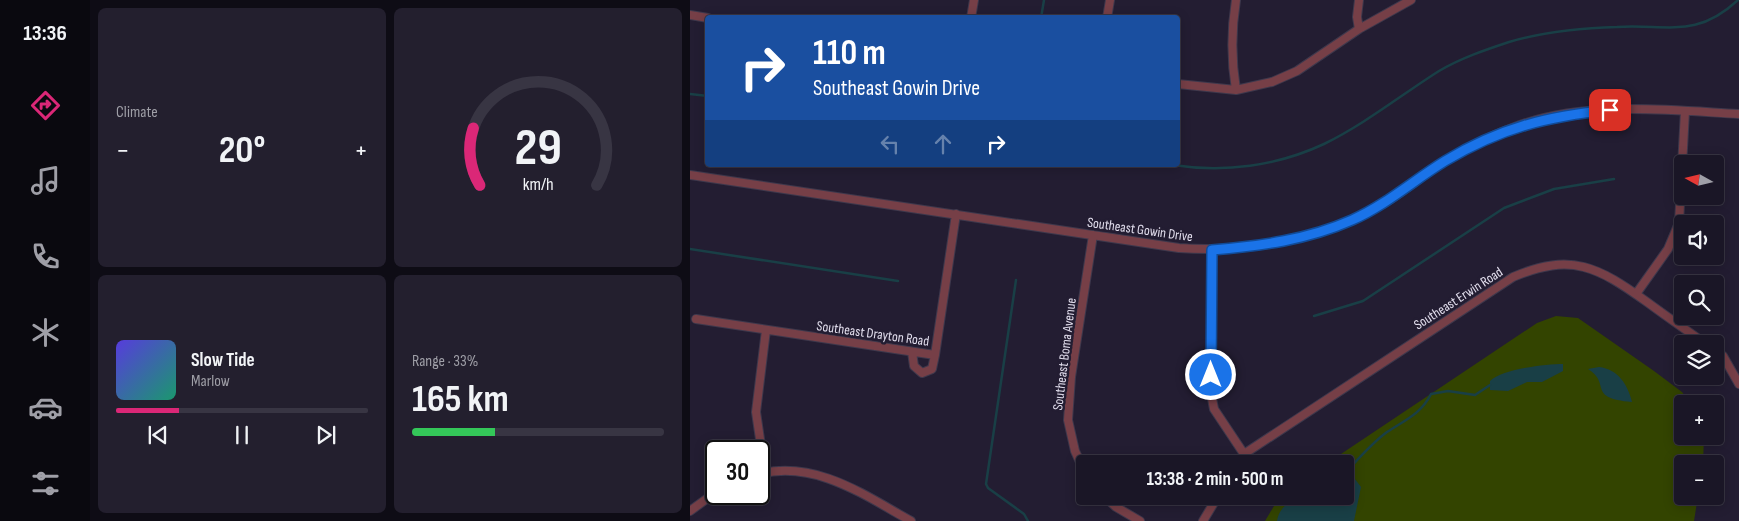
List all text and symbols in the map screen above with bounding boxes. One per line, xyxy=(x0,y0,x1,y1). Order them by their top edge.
text: 13:36 xyxy=(23,20,67,47)
text: 110 m xyxy=(813,32,886,75)
icon: right xyxy=(730,35,795,100)
text: Southeast Gowin Drive xyxy=(813,75,980,102)
icon: directions xyxy=(28,88,63,123)
pin xyxy=(1589,89,1631,131)
icon: arrive xyxy=(1596,96,1624,124)
text: Climate xyxy=(116,103,158,122)
text: 29 xyxy=(514,117,562,180)
text: 20° xyxy=(219,128,265,173)
icon: left xyxy=(876,130,904,158)
icon: ahead xyxy=(929,130,957,158)
icon: right xyxy=(982,130,1010,158)
text: − xyxy=(116,134,130,167)
text: + xyxy=(354,134,368,167)
north arrow xyxy=(1674,155,1724,205)
map controls xyxy=(1674,155,1724,505)
icon: music xyxy=(28,163,63,198)
text: km/h xyxy=(523,174,553,195)
street label: Southeast Gowin Drive xyxy=(1086,214,1194,245)
button: sound xyxy=(1674,215,1724,265)
icon: phone xyxy=(28,239,63,274)
street label: Southeast Erwin Road xyxy=(1411,263,1506,333)
button: search xyxy=(1674,275,1724,325)
street label: Southeast Boma Avenue xyxy=(1049,297,1080,411)
icon: climate xyxy=(28,315,63,350)
street label: Southeast Drayton Road xyxy=(816,317,930,350)
button: layers xyxy=(1674,335,1724,385)
position arrow xyxy=(1184,348,1236,400)
text: Slow Tide xyxy=(191,349,255,372)
text: Range · 33% xyxy=(412,352,478,371)
text: Marlow xyxy=(191,372,230,391)
text: 165 km xyxy=(412,377,509,422)
icon: car xyxy=(28,390,63,425)
button: + xyxy=(1674,395,1724,445)
icon: previous xyxy=(144,421,172,449)
icon: pause xyxy=(228,421,256,449)
icon: next xyxy=(312,421,340,449)
speed limit sign: 30 xyxy=(705,440,770,505)
button: − xyxy=(1674,455,1724,505)
icon: filters xyxy=(28,466,63,501)
text: 13:38 · 2 min · 500 m xyxy=(1147,468,1283,491)

